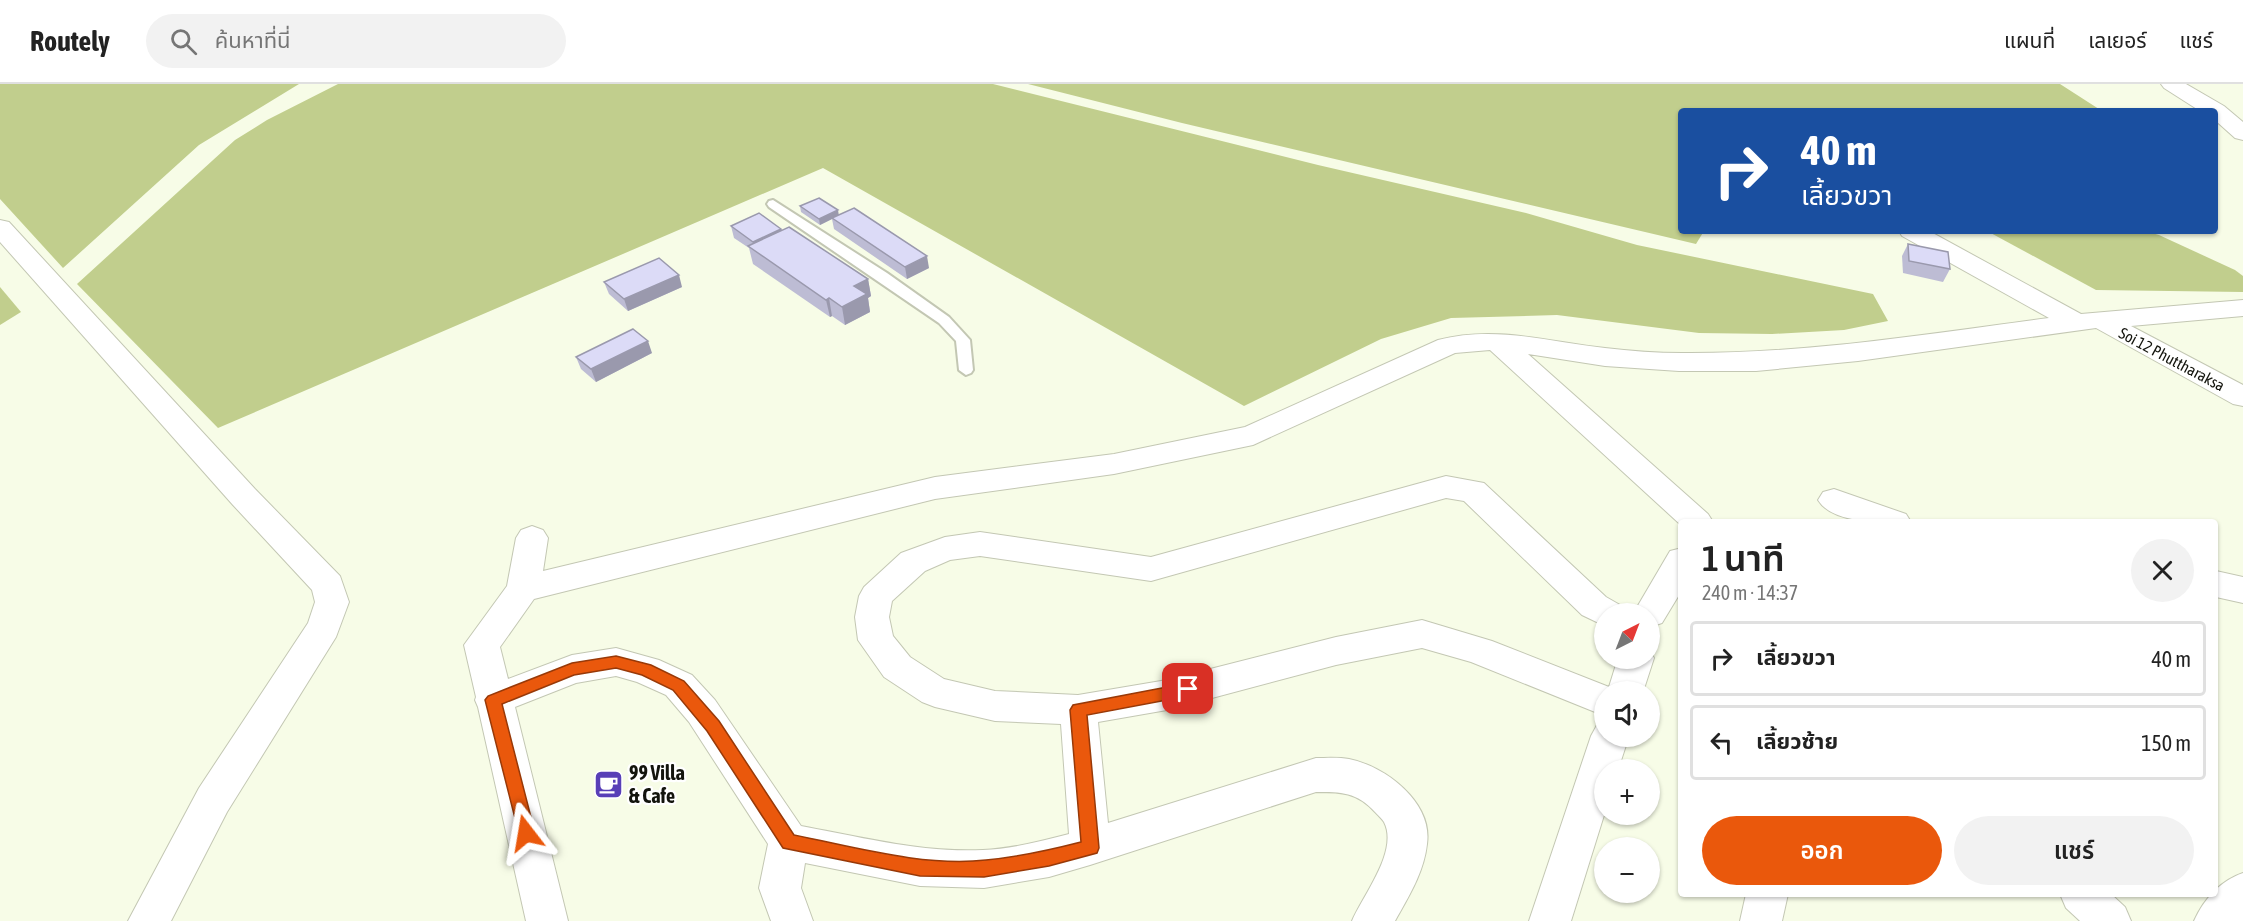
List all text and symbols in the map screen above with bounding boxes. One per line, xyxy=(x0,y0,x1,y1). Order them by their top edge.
search box xyxy=(146,14,566,68)
text: Routely xyxy=(30,25,110,57)
icon: search xyxy=(167,25,200,58)
text: ค้นหาที่นี่ xyxy=(215,27,291,53)
text: แผนที่ xyxy=(2004,28,2055,52)
text: เลเยอร์ xyxy=(2088,28,2147,52)
text: แชร์ xyxy=(2180,28,2213,52)
text: 40 m xyxy=(1801,126,1876,174)
icon: right xyxy=(1702,132,1780,210)
text: เลี้ยวขวา xyxy=(1801,180,1892,211)
street label: Soi 12 Phuttharaksa xyxy=(2116,324,2228,394)
text: 1 นาที xyxy=(1702,537,1785,579)
button: close xyxy=(2131,539,2194,602)
text: 240 m · 14:37 xyxy=(1702,581,1798,604)
north arrow xyxy=(1594,603,1660,669)
map controls xyxy=(1594,603,1660,903)
icon: right xyxy=(1705,642,1738,675)
text: เลี้ยวขวา xyxy=(1756,644,1836,670)
text: 40 m xyxy=(2151,646,2191,672)
pin xyxy=(1162,663,1213,714)
icon: arrive xyxy=(1171,672,1204,705)
button: sound xyxy=(1594,681,1660,747)
icon: left xyxy=(1705,726,1738,759)
text: เลี้ยวซ้าย xyxy=(1756,728,1838,754)
text: 150 m xyxy=(2141,730,2191,756)
button: + xyxy=(1594,759,1660,825)
place label: 99 Villa & Cafe xyxy=(629,761,685,807)
cafe icon: 99 Villa & Cafe xyxy=(592,768,624,800)
position arrow xyxy=(494,801,558,865)
button: ออก xyxy=(1702,816,1942,885)
button: แชร์ xyxy=(1954,816,2194,885)
button: − xyxy=(1594,837,1660,903)

